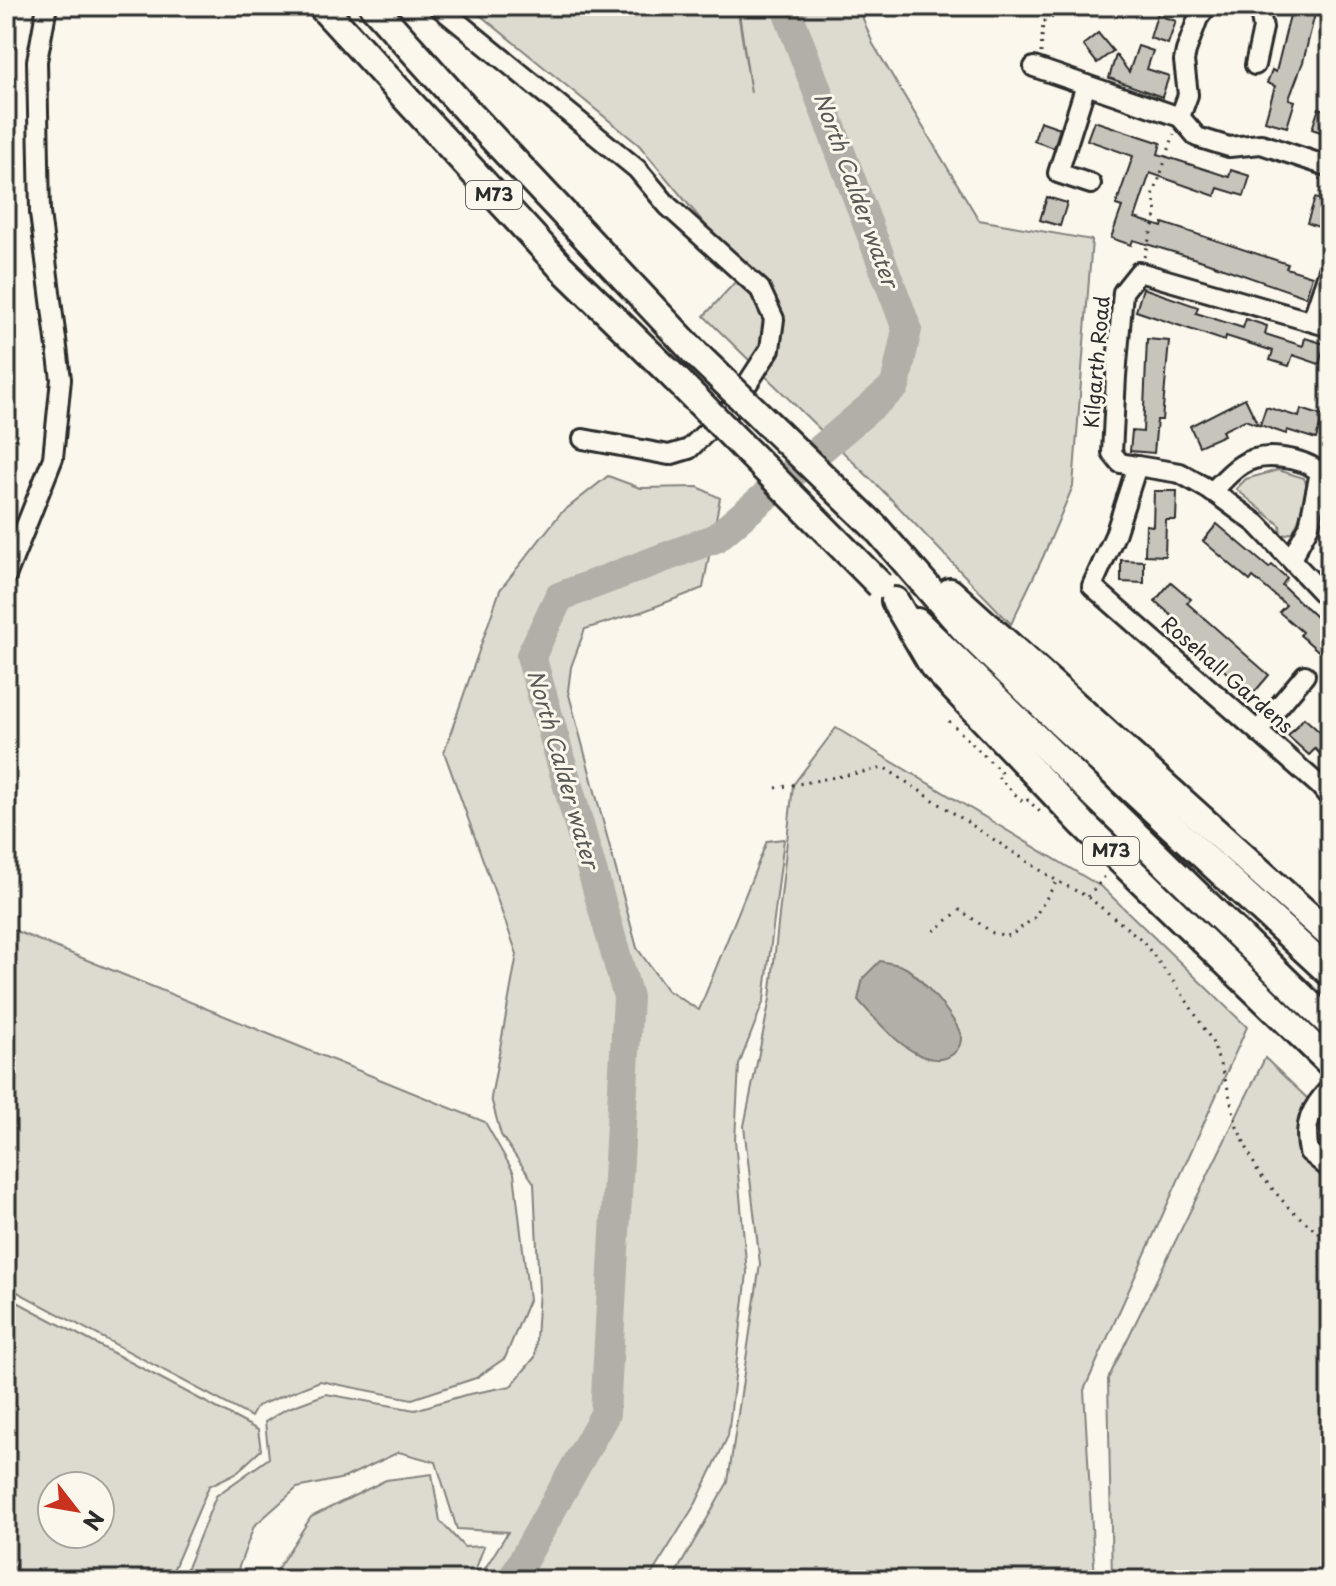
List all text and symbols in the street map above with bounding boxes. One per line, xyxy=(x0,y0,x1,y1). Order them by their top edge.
water label: North Calder water xyxy=(807,87,909,294)
road number: M73 xyxy=(466,181,522,209)
street label: Kilgarth Road xyxy=(1075,295,1117,429)
street label: Rosehall Gardens xyxy=(1155,608,1300,740)
water label: North Calder water xyxy=(520,665,609,874)
road number: M73 xyxy=(1083,837,1139,865)
north arrow xyxy=(36,1470,116,1550)
text: N xyxy=(76,1505,113,1537)

